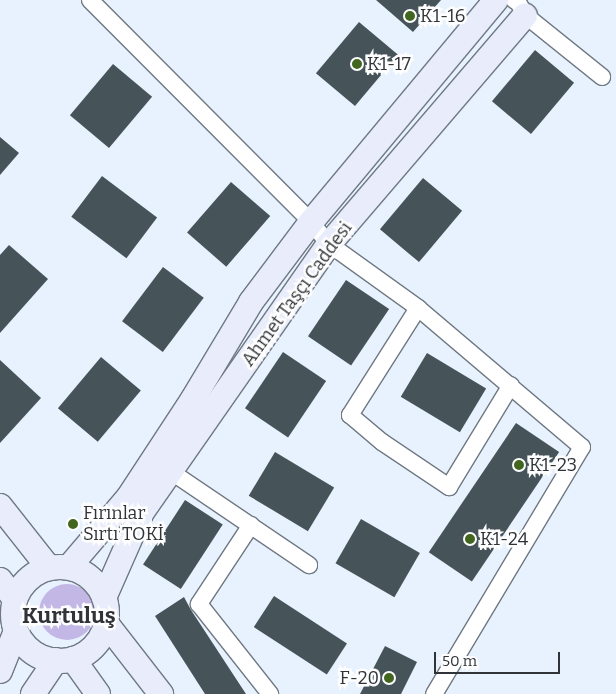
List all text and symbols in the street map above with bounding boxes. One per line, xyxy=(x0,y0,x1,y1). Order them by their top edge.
place label: K1-16 xyxy=(420,5,465,27)
marker: K1-16 xyxy=(404,10,416,22)
place label: K1-17 xyxy=(367,53,411,75)
marker: K1-17 xyxy=(351,58,363,70)
street label: Ahmet Taşçı Caddesi xyxy=(237,218,357,370)
place label: K1-23 xyxy=(529,454,577,476)
marker: K1-23 xyxy=(513,459,525,471)
place label: Fırınlar Sırtı TOKİ xyxy=(83,503,164,546)
marker: Fırınlar Sırtı TOKİ xyxy=(67,518,79,530)
place label: K1-24 xyxy=(480,528,528,550)
marker: K1-24 xyxy=(464,533,476,545)
district label: Kurtuluş xyxy=(22,603,116,629)
scale bar xyxy=(436,642,562,674)
text: 50 m xyxy=(442,652,477,670)
place label: F-20 xyxy=(340,667,379,689)
marker: F-20 xyxy=(383,672,395,684)

